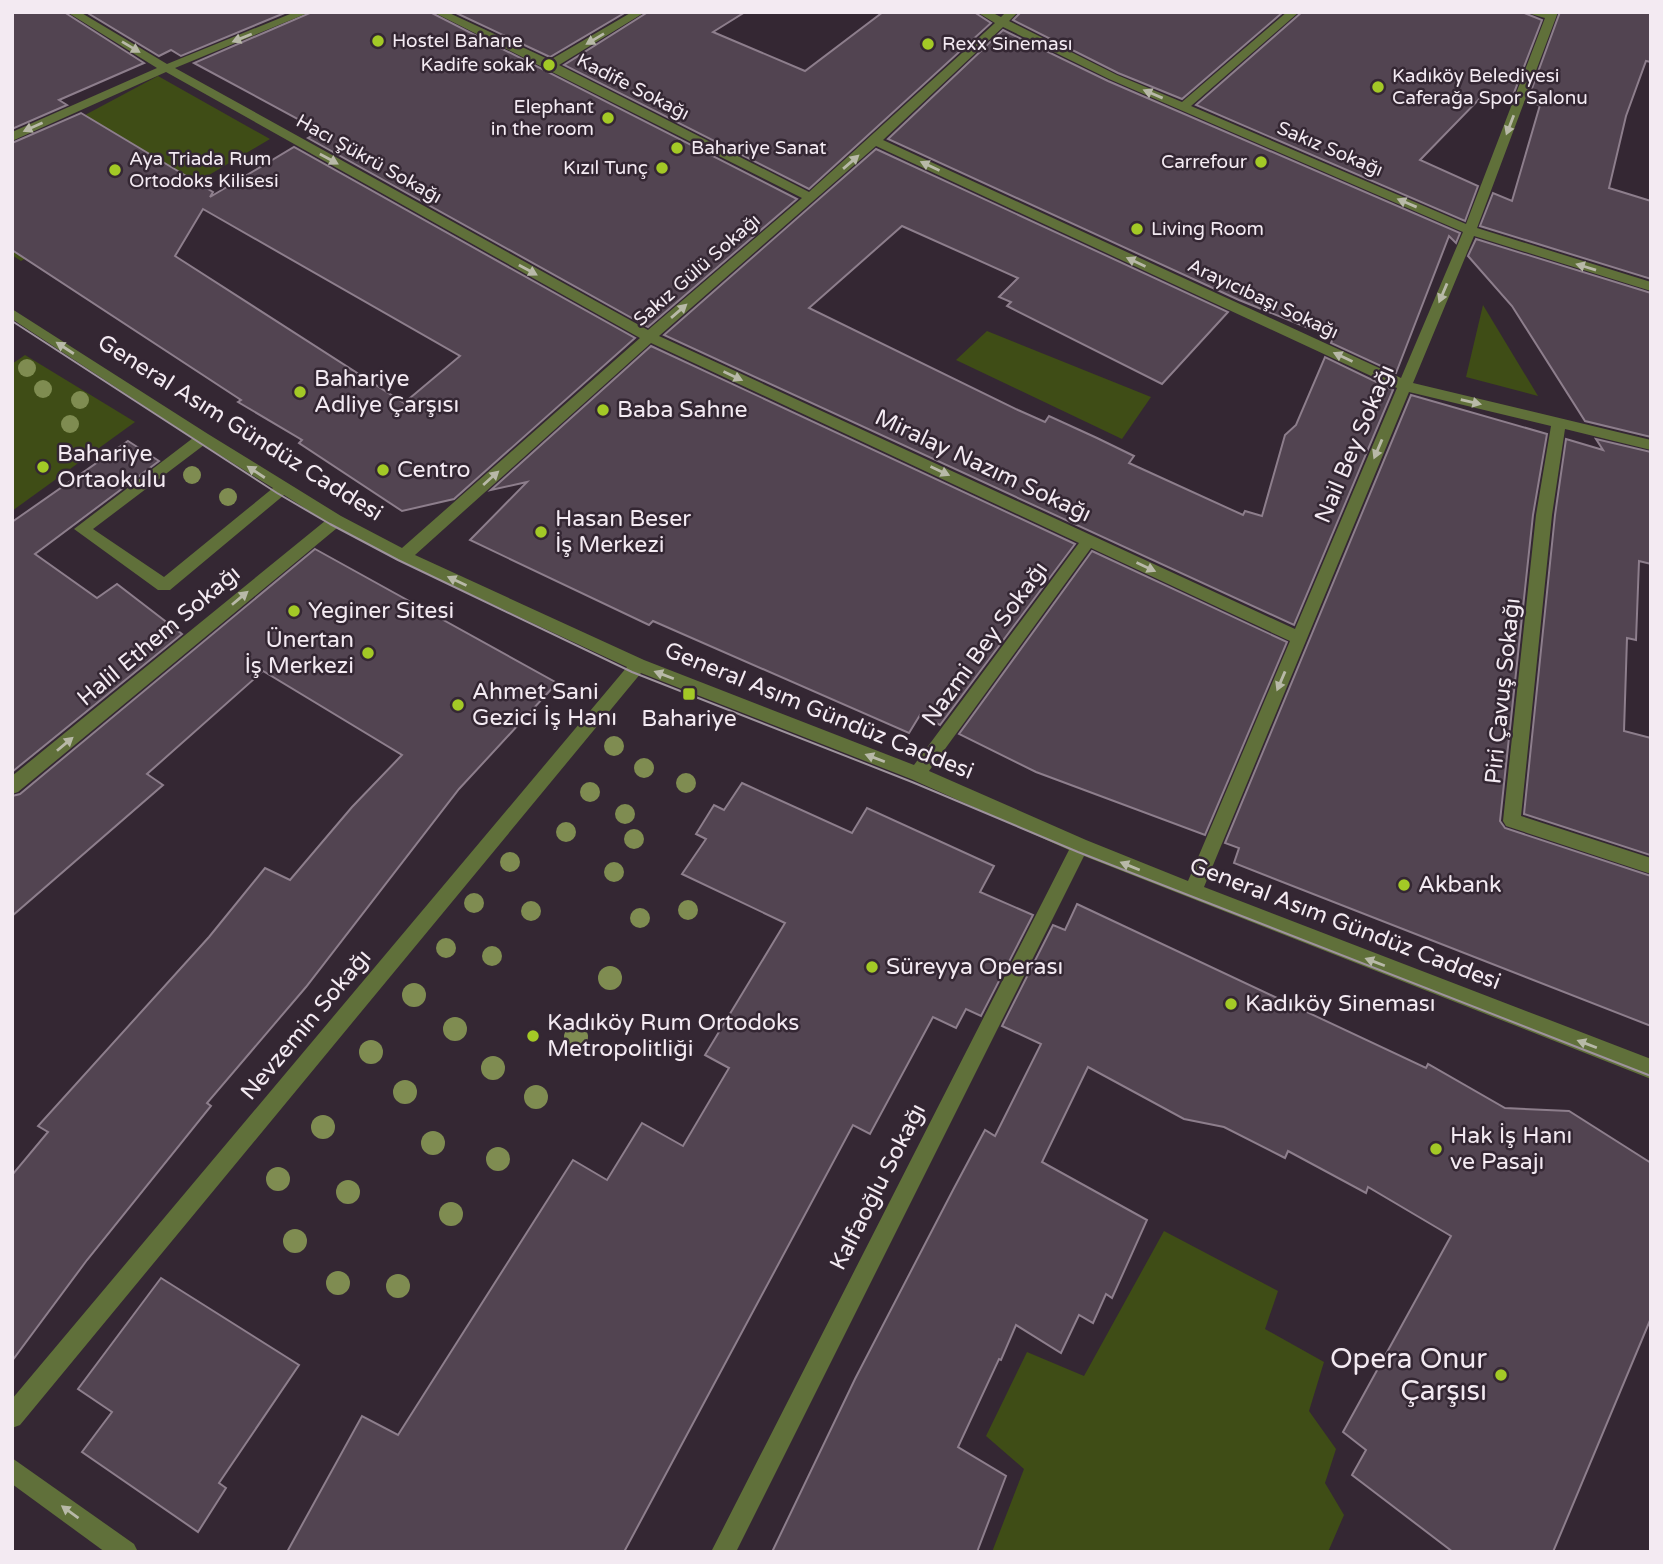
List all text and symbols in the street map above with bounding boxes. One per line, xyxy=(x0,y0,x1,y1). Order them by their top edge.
place label: Hostel Bahane xyxy=(392,30,523,52)
one-way arrow xyxy=(232,32,253,43)
marker: Hostel Bahane xyxy=(370,33,386,49)
one-way arrow xyxy=(586,33,605,45)
place label: Rexx Sineması xyxy=(942,33,1073,55)
marker: Rexx Sineması xyxy=(920,36,936,52)
one-way arrow xyxy=(121,41,140,53)
street label: Kadife Sokağı xyxy=(573,49,693,125)
place label: Kadife sokak xyxy=(421,54,535,76)
marker: Kadife sokak xyxy=(541,57,557,73)
place label: Kadıköy Belediyesi Caferağa Spor Salonu xyxy=(1392,65,1588,109)
marker: Kadıköy Belediyesi Caferağa Spor Salonu xyxy=(1370,79,1386,95)
one-way arrow xyxy=(1143,88,1163,100)
place label: Elephant in the room xyxy=(491,96,594,140)
street label: Hacı Şükrü Sokağı xyxy=(292,110,446,208)
marker: Elephant in the room xyxy=(600,110,616,126)
one-way arrow xyxy=(1504,115,1515,136)
street label: Sakız Sokağı xyxy=(1274,117,1386,181)
one-way arrow xyxy=(23,121,43,133)
place label: Bahariye Sanat xyxy=(691,137,827,159)
marker: Bahariye Sanat xyxy=(669,140,685,156)
place label: Aya Triada Rum Ortodoks Kilisesi xyxy=(129,148,279,192)
place label: Carrefour xyxy=(1161,151,1248,173)
one-way arrow xyxy=(319,153,339,165)
one-way arrow xyxy=(842,154,860,170)
marker: Carrefour xyxy=(1253,154,1269,170)
place label: Kızıl Tunç xyxy=(563,157,648,179)
marker: Kızıl Tunç xyxy=(654,160,670,176)
one-way arrow xyxy=(920,161,940,172)
marker: Aya Triada Rum Ortodoks Kilisesi xyxy=(107,162,123,178)
one-way arrow xyxy=(1397,197,1417,209)
street label: Sakız Gülü Sokağı xyxy=(629,209,765,331)
place label: Living Room xyxy=(1151,218,1264,240)
marker: Living Room xyxy=(1129,221,1145,237)
street label: Arayıcıbaşı Sokağı xyxy=(1184,254,1342,344)
one-way arrow xyxy=(1126,256,1146,268)
one-way arrow xyxy=(1575,261,1596,271)
one-way arrow xyxy=(518,264,537,276)
one-way arrow xyxy=(1438,283,1449,304)
one-way arrow xyxy=(671,304,688,319)
street label: General Asım Gündüz Caddesi xyxy=(92,328,388,528)
one-way arrow xyxy=(56,342,75,355)
one-way arrow xyxy=(1333,351,1353,363)
street label: Nail Bey Sokağı xyxy=(1309,361,1401,527)
place label: Bahariye Adliye Çarşısı xyxy=(314,365,459,419)
one-way arrow xyxy=(723,370,743,382)
marker: Bahariye Adliye Çarşısı xyxy=(292,384,308,400)
place label: Baba Sahne xyxy=(617,396,747,424)
one-way arrow xyxy=(1460,396,1482,407)
marker: Baba Sahne xyxy=(595,402,611,418)
street label: Miralay Nazım Sokağı xyxy=(870,404,1096,528)
one-way arrow xyxy=(1373,439,1384,460)
place label: Bahariye Ortaokulu xyxy=(57,440,166,494)
place label: Centro xyxy=(397,456,471,484)
marker: Bahariye Ortaokulu xyxy=(35,459,51,475)
marker: Centro xyxy=(375,462,391,478)
one-way arrow xyxy=(246,466,266,479)
one-way arrow xyxy=(929,466,950,477)
one-way arrow xyxy=(482,470,500,486)
place label: Hasan Beser İş Merkezi xyxy=(555,505,691,559)
marker: Hasan Beser İş Merkezi xyxy=(533,524,549,540)
street label: Nazmi Bey Sokağı xyxy=(916,556,1054,732)
street label: Halil Ethem Sokağı xyxy=(72,560,246,712)
one-way arrow xyxy=(1136,561,1156,573)
one-way arrow xyxy=(446,575,467,586)
one-way arrow xyxy=(231,591,249,606)
place label: Yeginer Sitesi xyxy=(308,597,454,625)
street label: Piri Çavuş Sokağı xyxy=(1479,597,1527,785)
marker: Yeginer Sitesi xyxy=(286,603,302,619)
place label: Ünertan İş Merkezi xyxy=(244,626,354,680)
street label: General Asım Gündüz Caddesi xyxy=(660,636,978,786)
marker: Ünertan İş Merkezi xyxy=(360,645,376,661)
one-way arrow xyxy=(653,669,674,680)
one-way arrow xyxy=(1275,671,1286,692)
place label: Ahmet Sani Gezici İş Hanı xyxy=(472,678,617,732)
marker: Bahariye xyxy=(681,686,697,702)
marker: Ahmet Sani Gezici İş Hanı xyxy=(450,697,466,713)
place label: Bahariye xyxy=(641,705,737,733)
one-way arrow xyxy=(55,736,73,751)
one-way arrow xyxy=(865,752,886,763)
street label: General Asım Gündüz Caddesi xyxy=(1185,852,1505,996)
one-way arrow xyxy=(1119,861,1140,872)
place label: Akbank xyxy=(1418,871,1502,899)
marker: Akbank xyxy=(1396,877,1412,893)
street label: Nevzemin Sokağı xyxy=(235,944,377,1106)
place label: Süreyya Operası xyxy=(886,953,1063,981)
one-way arrow xyxy=(1364,956,1385,967)
marker: Süreyya Operası xyxy=(864,959,880,975)
place label: Kadıköy Sineması xyxy=(1245,990,1436,1018)
marker: Kadıköy Sineması xyxy=(1223,996,1239,1012)
place label: Kadıköy Rum Ortodoks Metropolitliği xyxy=(547,1009,799,1063)
marker: Kadıköy Rum Ortodoks Metropolitliği xyxy=(525,1028,541,1044)
one-way arrow xyxy=(1577,1039,1598,1050)
street label: Kalfaoğlu Sokağı xyxy=(824,1099,932,1275)
place label: Hak İş Hanı ve Pasajı xyxy=(1450,1122,1572,1176)
marker: Hak İş Hanı ve Pasajı xyxy=(1428,1141,1444,1157)
place label: Opera Onur Çarşısı xyxy=(1330,1342,1487,1408)
marker: Opera Onur Çarşısı xyxy=(1493,1367,1509,1383)
one-way arrow xyxy=(61,1505,79,1519)

